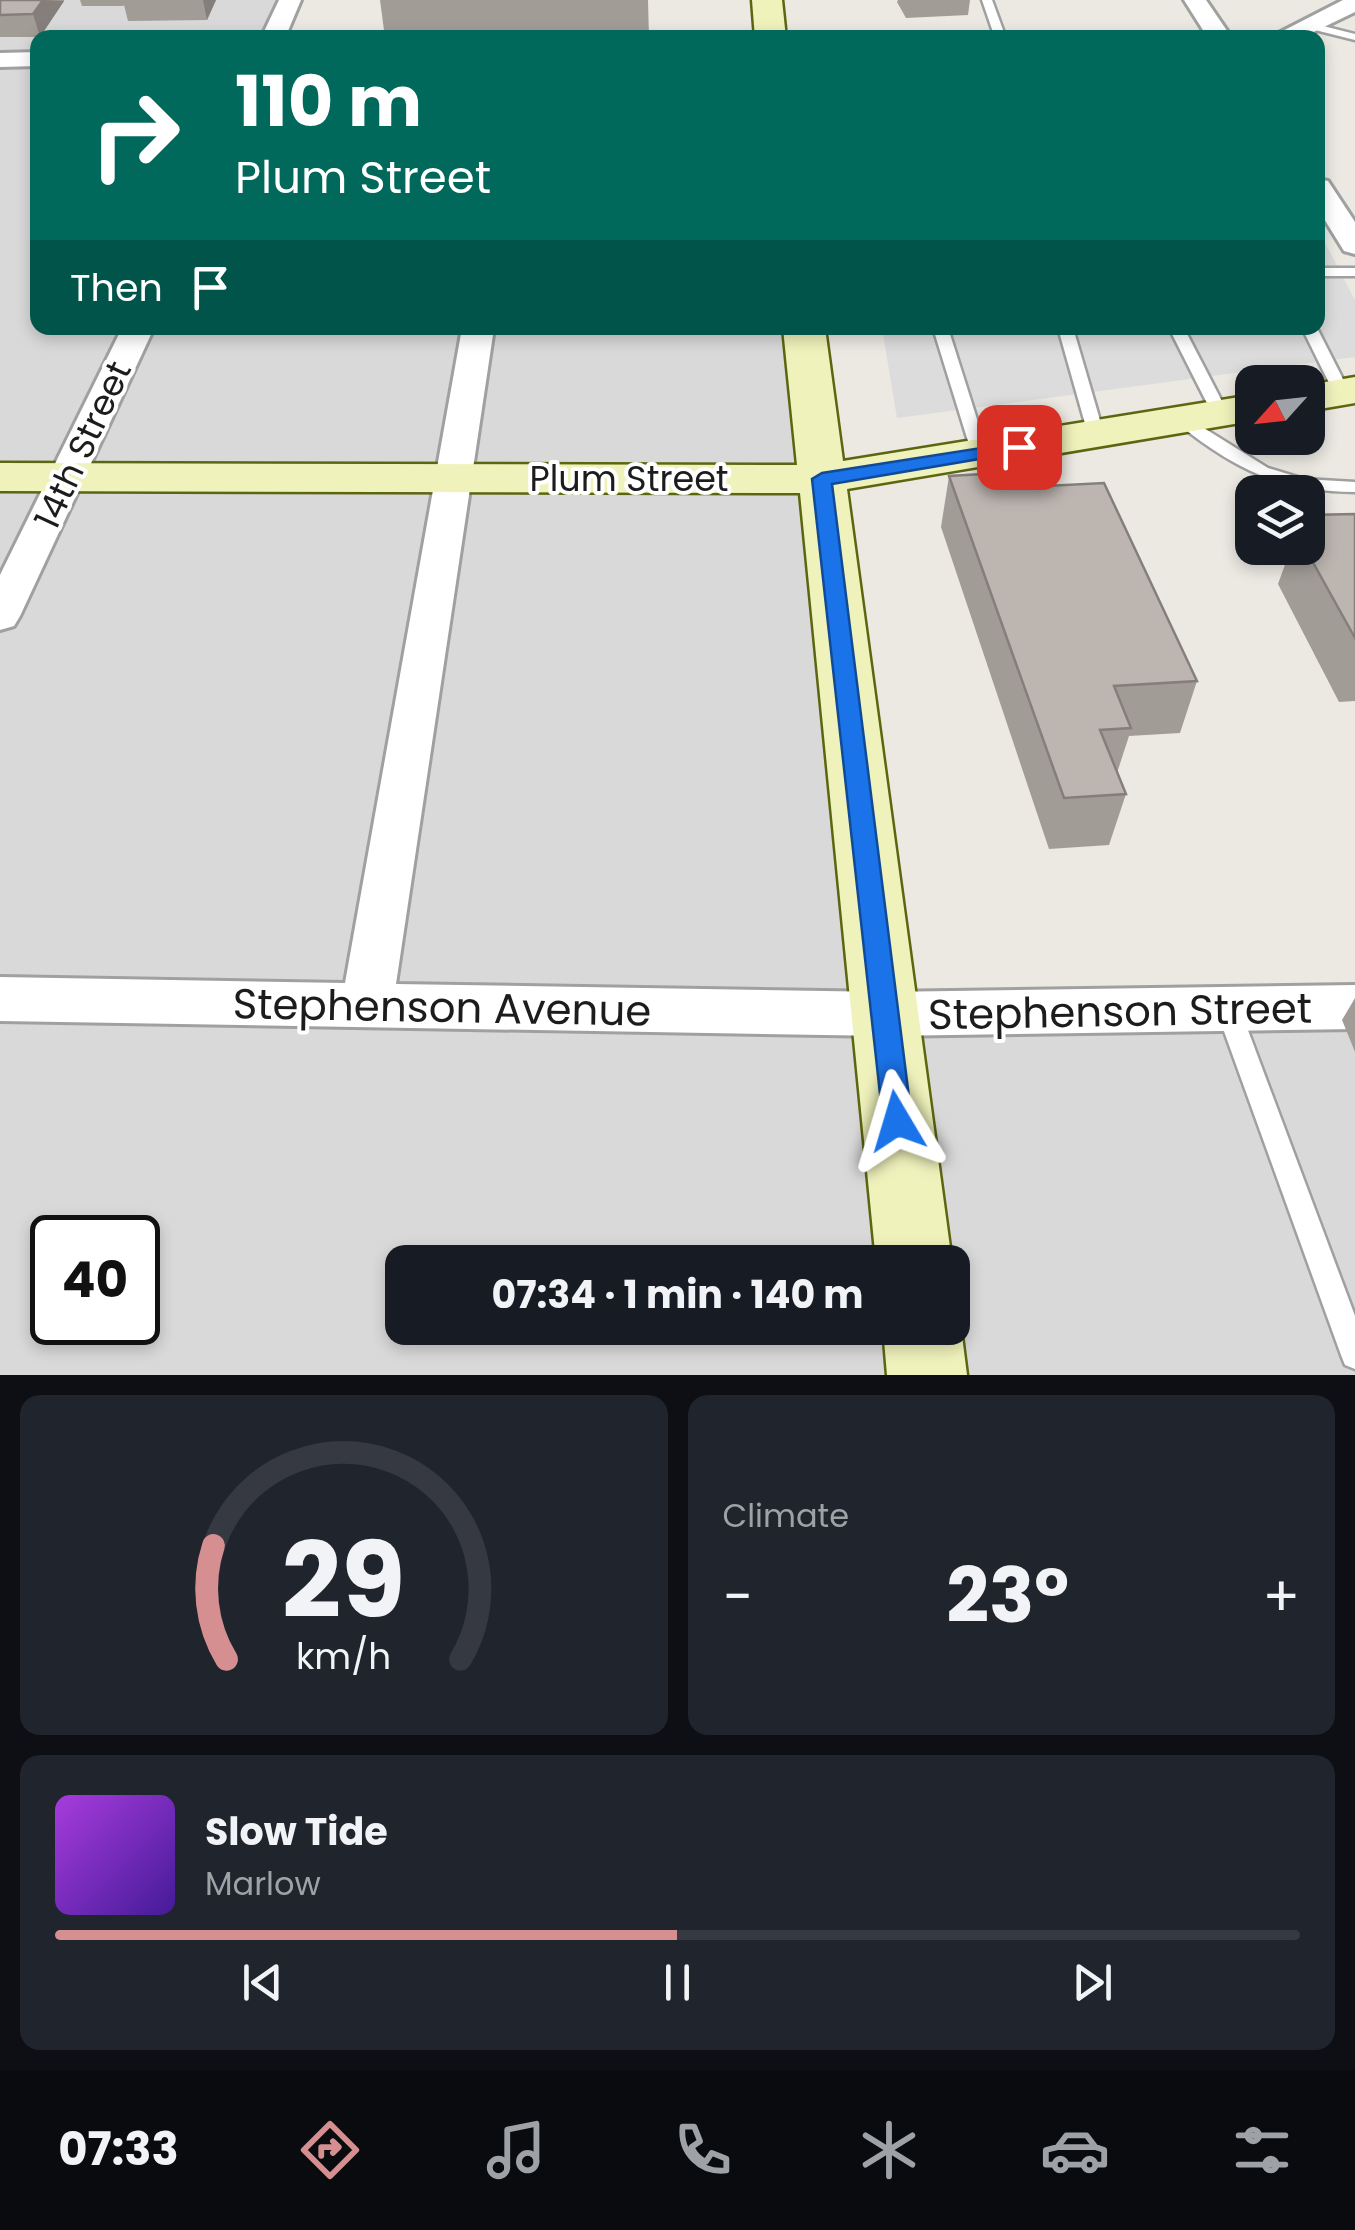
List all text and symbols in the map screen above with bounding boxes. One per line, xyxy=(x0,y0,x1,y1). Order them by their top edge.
text: 110 m xyxy=(235,52,422,151)
icon: right xyxy=(70,70,200,200)
text: Plum Street xyxy=(235,146,491,209)
icon: arrive xyxy=(183,260,238,315)
text: Then xyxy=(70,261,163,314)
street label: 14th Street xyxy=(22,353,143,537)
north arrow xyxy=(1235,365,1325,455)
map controls xyxy=(1235,365,1325,565)
pin xyxy=(977,405,1062,490)
icon: arrive xyxy=(992,420,1047,475)
street label: Plum Street xyxy=(529,454,729,503)
button: layers xyxy=(1235,475,1325,565)
street label: Stephenson Avenue xyxy=(232,974,652,1041)
street label: Stephenson Street xyxy=(927,979,1313,1044)
position arrow xyxy=(845,1069,949,1173)
speed limit sign: 40 xyxy=(30,1215,160,1345)
text: 07:34 · 1 min · 140 m xyxy=(491,1268,864,1321)
text: Climate xyxy=(723,1493,849,1538)
text: 29 xyxy=(282,1508,405,1653)
text: 23° xyxy=(946,1543,1069,1648)
text: − xyxy=(723,1558,753,1635)
text: + xyxy=(1262,1558,1300,1635)
text: km/h xyxy=(296,1631,391,1682)
text: Slow Tide xyxy=(205,1805,388,1858)
text: Marlow xyxy=(205,1861,321,1906)
icon: previous xyxy=(235,1955,290,2010)
icon: pause xyxy=(650,1955,705,2010)
icon: next xyxy=(1065,1955,1120,2010)
icon: directions xyxy=(295,2115,365,2185)
icon: music xyxy=(481,2115,551,2185)
icon: phone xyxy=(668,2115,738,2185)
icon: climate xyxy=(854,2115,924,2185)
icon: car xyxy=(1040,2115,1110,2185)
icon: filters xyxy=(1227,2115,1297,2185)
text: 07:33 xyxy=(58,2118,179,2181)

